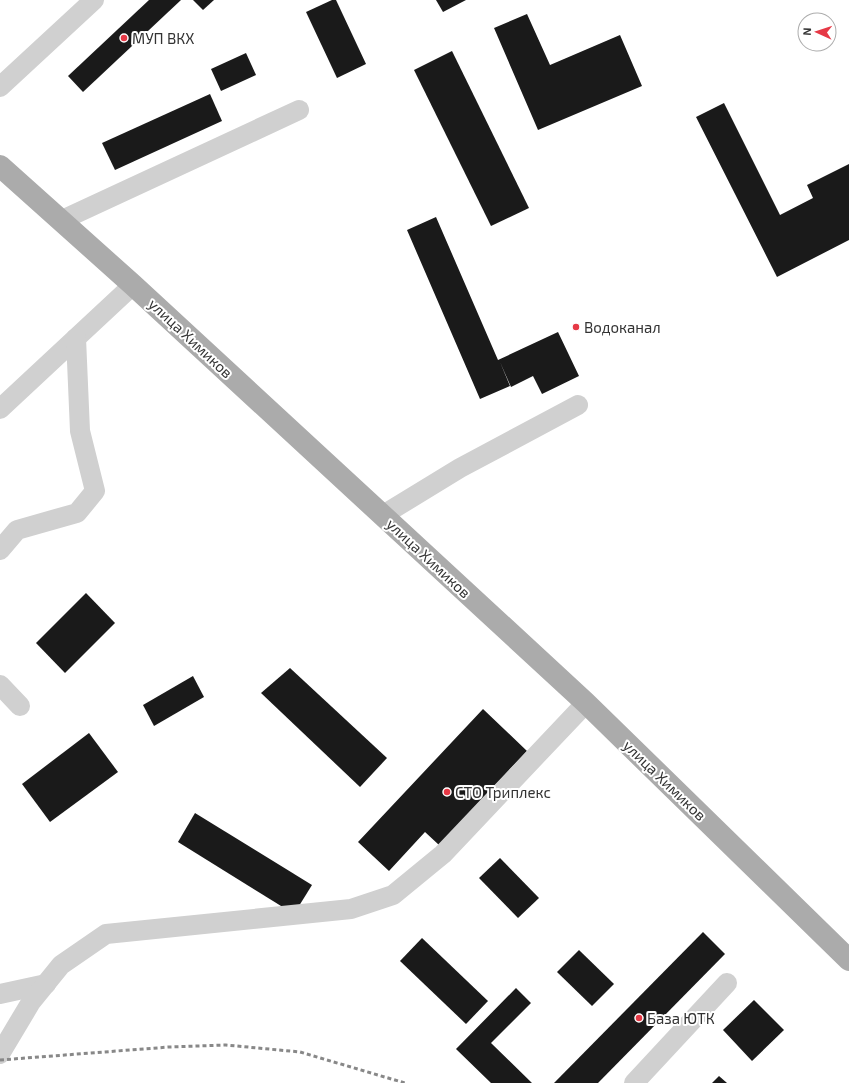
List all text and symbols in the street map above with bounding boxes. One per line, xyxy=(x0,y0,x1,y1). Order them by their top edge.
north arrow xyxy=(797,12,837,52)
text: N xyxy=(800,27,813,36)
place label: МУП ВКХ xyxy=(132,29,194,47)
marker: МУП ВКХ xyxy=(119,33,129,43)
street label: улица Химиков xyxy=(145,295,237,382)
place label: Водоканал xyxy=(584,318,661,336)
marker: Водоканал xyxy=(571,322,581,332)
street label: улица Химиков xyxy=(383,515,475,602)
street label: улица Химиков xyxy=(619,736,710,825)
place label: СТО Триплекс xyxy=(455,783,551,801)
marker: СТО Триплекс xyxy=(442,787,452,797)
place label: База ЮТК xyxy=(647,1009,715,1027)
marker: База ЮТК xyxy=(634,1013,644,1023)

